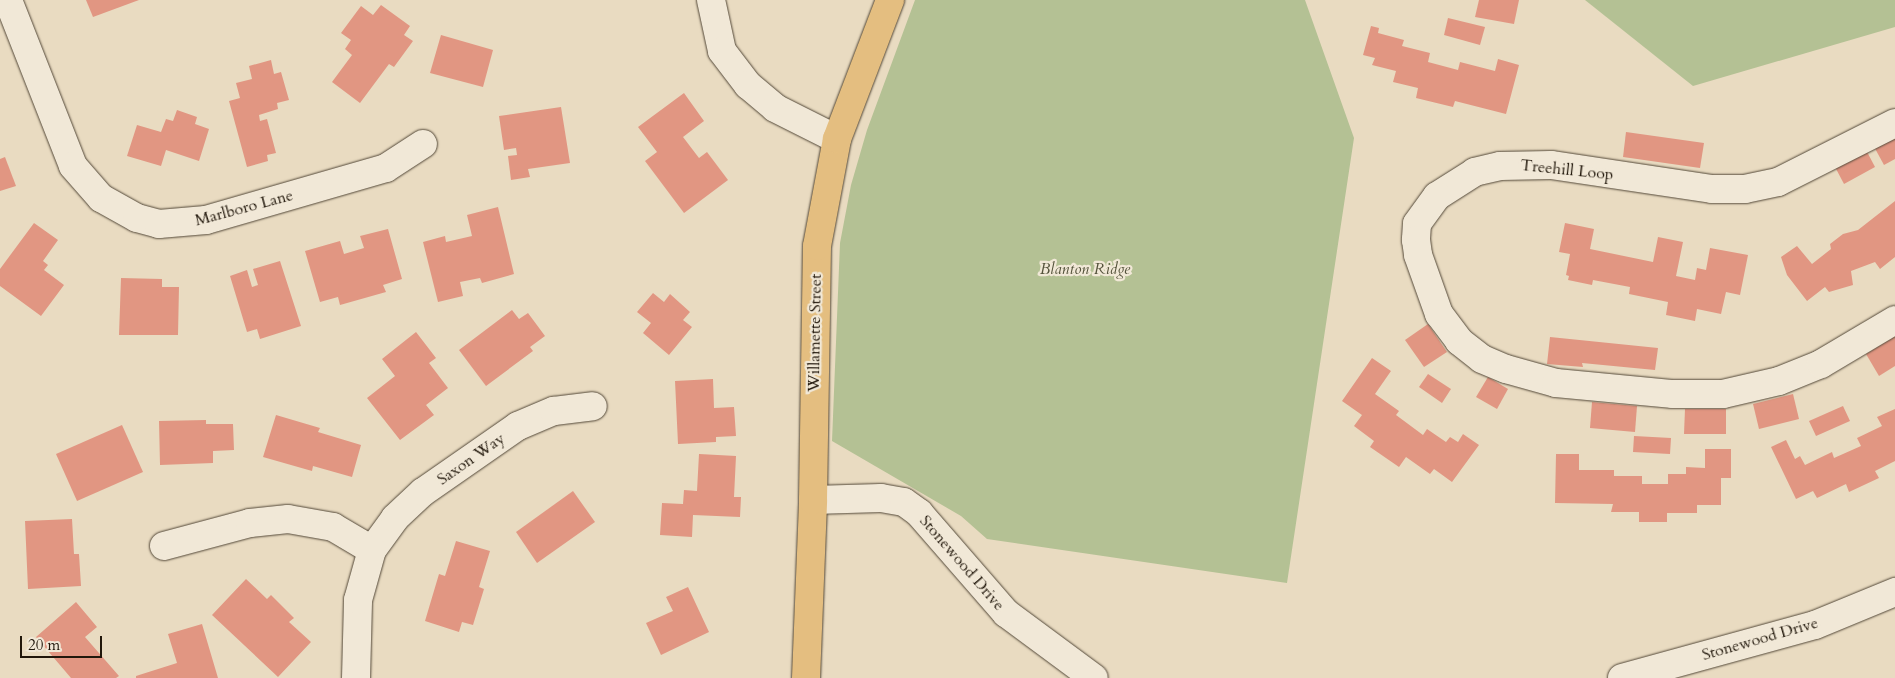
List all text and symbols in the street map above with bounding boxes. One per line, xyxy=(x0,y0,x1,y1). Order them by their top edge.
street label: Treehill Loop xyxy=(1520,156,1614,184)
street label: Marlboro Lane xyxy=(193,186,295,230)
park label: Blanton Ridge xyxy=(1040,259,1130,279)
street label: Willamette Street xyxy=(804,274,826,392)
street label: Saxon Way xyxy=(434,429,508,489)
street label: Stonewood Drive xyxy=(915,512,1009,614)
street label: Stonewood Drive xyxy=(1700,613,1820,665)
scale bar xyxy=(22,626,105,658)
text: 20 m xyxy=(28,635,60,655)

